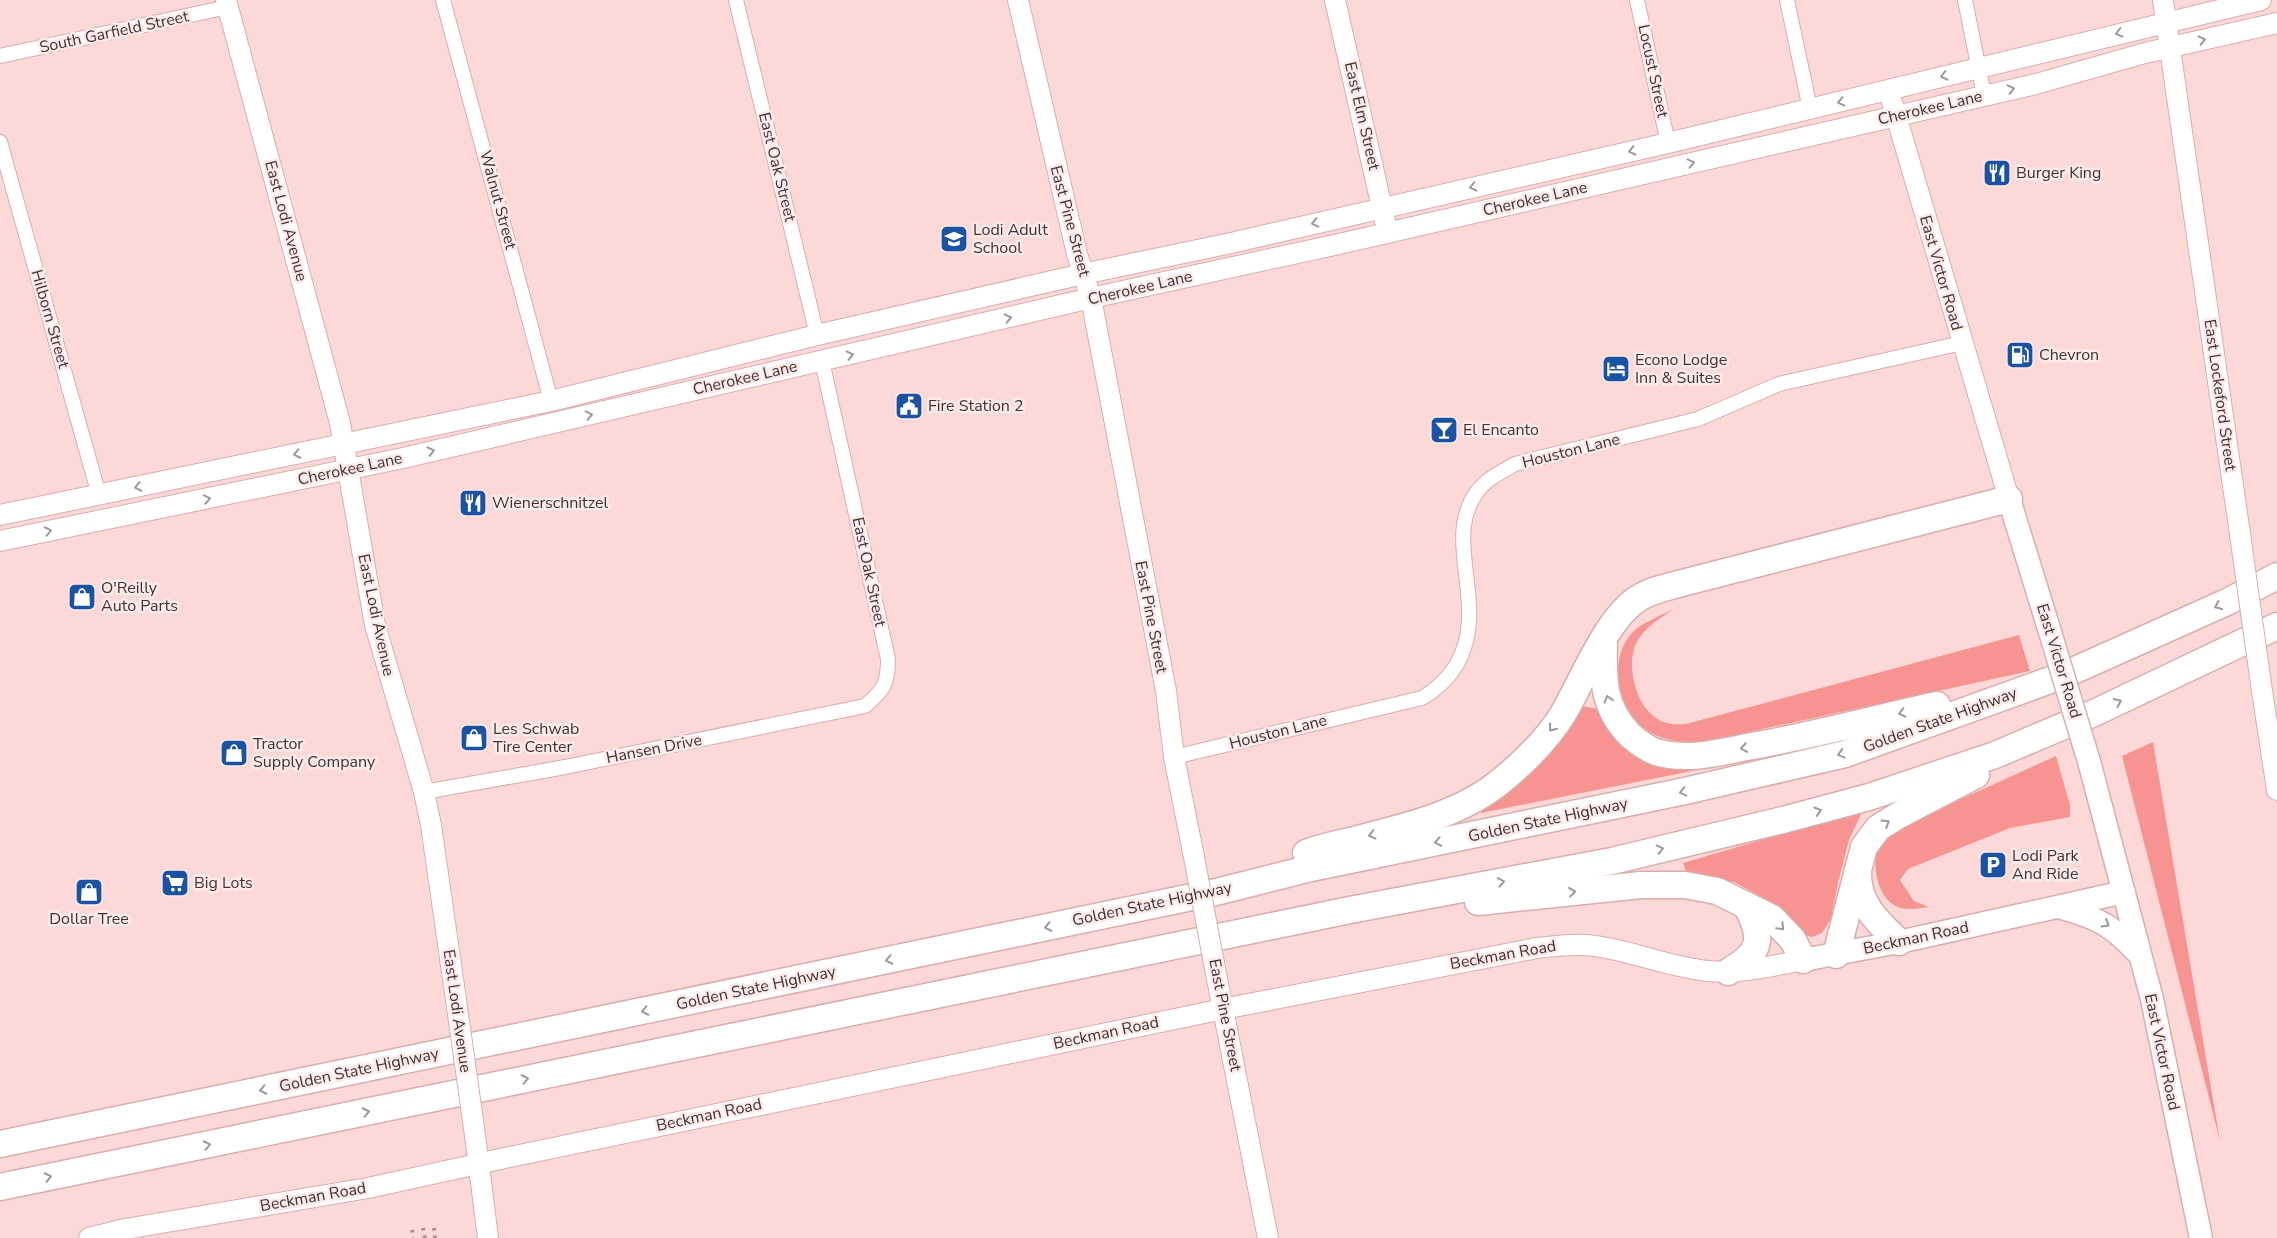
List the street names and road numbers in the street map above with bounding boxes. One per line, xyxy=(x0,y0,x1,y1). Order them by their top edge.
street label: South Garfield Street xyxy=(37,5,191,59)
street label: Locust Street xyxy=(1632,22,1674,120)
street label: East Elm Street xyxy=(1339,60,1385,173)
street label: Cherokee Lane xyxy=(1876,85,1984,131)
street label: East Oak Street xyxy=(753,110,801,224)
street label: Walnut Street xyxy=(474,148,522,252)
street label: East Lodi Avenue xyxy=(259,158,313,284)
street label: East Pine Street xyxy=(1045,163,1096,279)
street label: Cherokee Lane xyxy=(1481,176,1589,222)
street label: East Victor Road xyxy=(1914,213,1968,333)
street label: Cherokee Lane xyxy=(1086,265,1194,311)
street label: Hilborn Street xyxy=(25,267,75,371)
street label: East Lockeford Street xyxy=(2198,318,2242,473)
street label: Cherokee Lane xyxy=(691,355,799,401)
street label: Houston Lane xyxy=(1520,428,1622,474)
street label: Cherokee Lane xyxy=(296,447,404,491)
street label: East Oak Street xyxy=(847,515,891,629)
street label: East Lodi Avenue xyxy=(352,552,400,678)
street label: East Pine Street xyxy=(1129,559,1173,676)
street label: East Victor Road xyxy=(2031,601,2087,721)
street label: Golden State Highway xyxy=(1860,682,2021,758)
street label: Houston Lane xyxy=(1227,709,1329,755)
street label: Hansen Drive xyxy=(604,729,704,769)
street label: Golden State Highway xyxy=(1466,792,1630,848)
street label: Golden State Highway xyxy=(1070,876,1234,932)
street label: Beckman Road xyxy=(1861,916,1971,960)
street label: Beckman Road xyxy=(1448,935,1558,975)
street label: East Lodi Avenue xyxy=(437,948,477,1074)
street label: East Pine Street xyxy=(1203,957,1247,1074)
street label: Golden State Highway xyxy=(674,960,838,1016)
street label: East Victor Road xyxy=(2139,992,2185,1112)
street label: Beckman Road xyxy=(1051,1011,1161,1055)
street label: Golden State Highway xyxy=(277,1042,441,1098)
street label: Beckman Road xyxy=(654,1093,764,1137)
street label: Beckman Road xyxy=(258,1177,368,1217)

